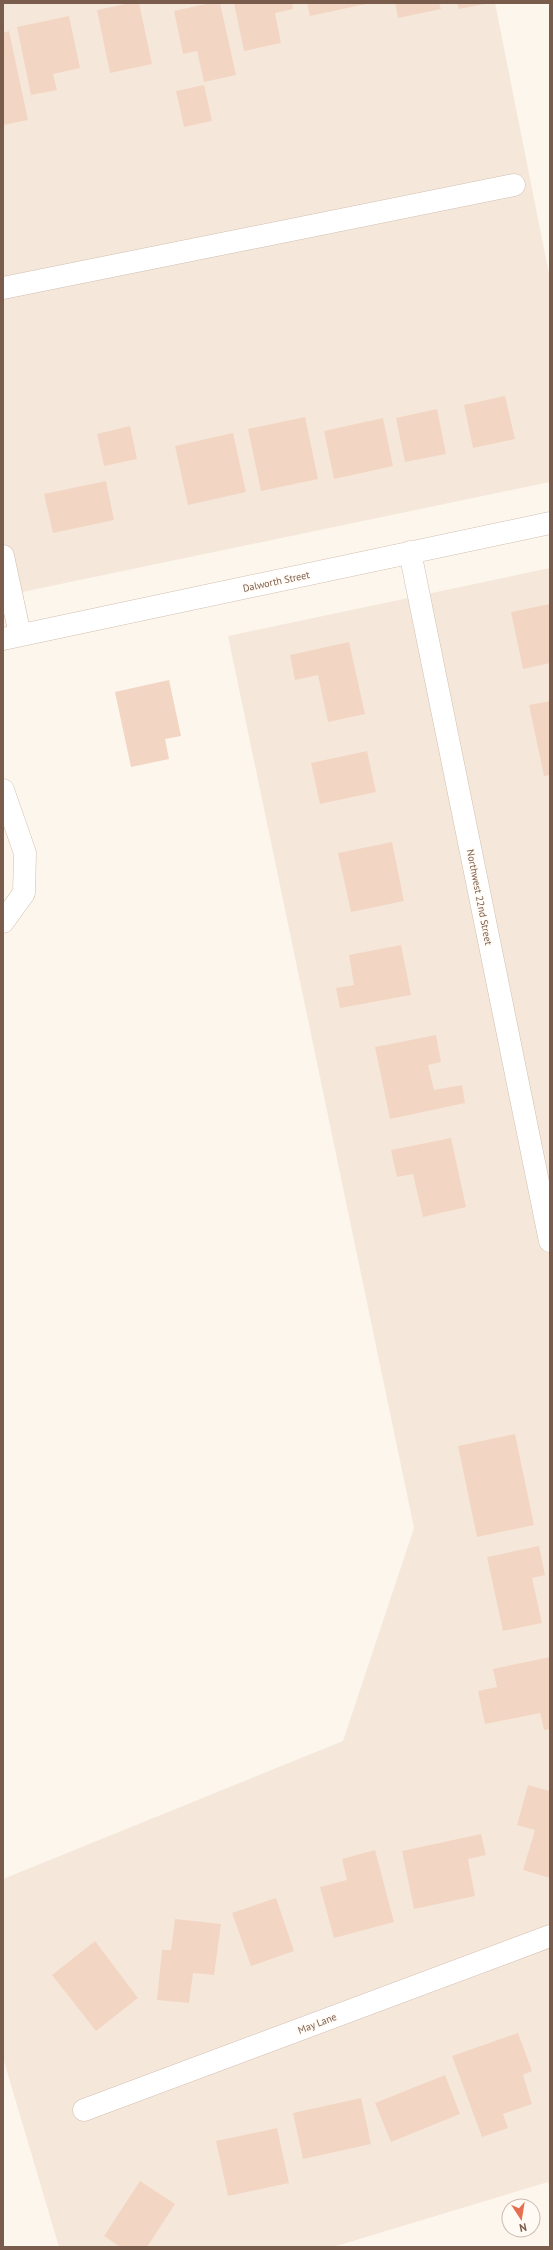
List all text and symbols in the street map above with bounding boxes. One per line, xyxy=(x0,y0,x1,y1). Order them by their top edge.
street label: Dalworth Street xyxy=(242,568,311,595)
street label: Northwest 22nd Street xyxy=(464,848,495,947)
street label: May Lane xyxy=(296,2010,338,2037)
north arrow xyxy=(501,2198,541,2238)
text: N xyxy=(518,2220,528,2235)

